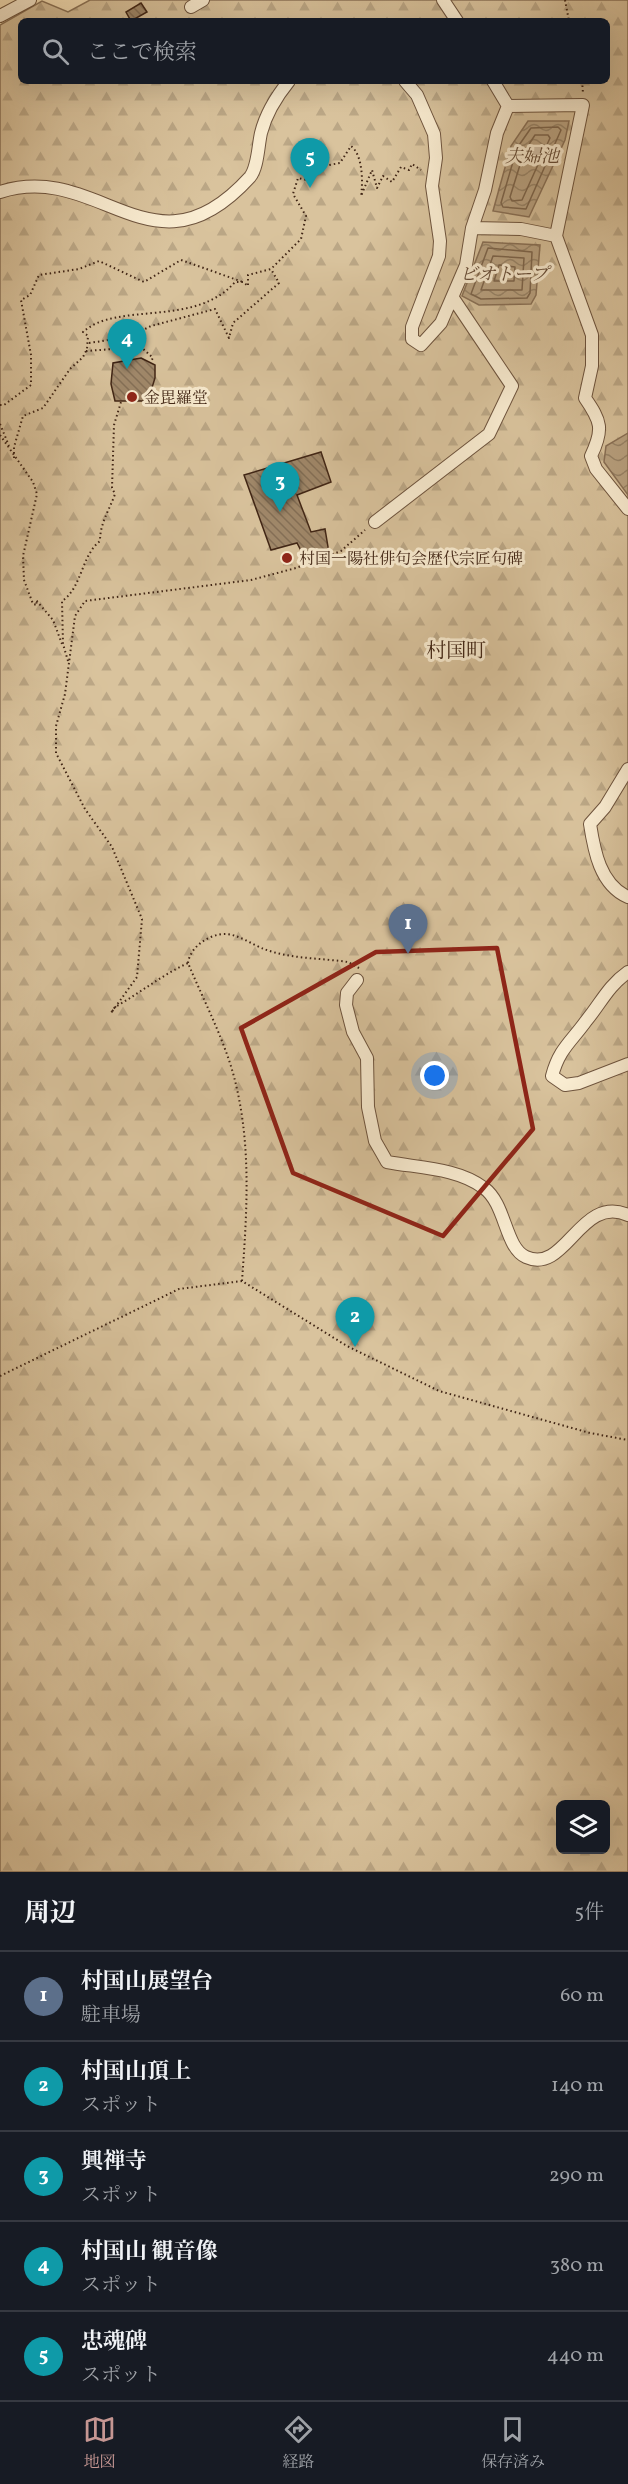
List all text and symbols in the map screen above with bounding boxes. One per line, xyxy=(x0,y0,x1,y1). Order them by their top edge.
search box xyxy=(18,18,610,84)
icon: search xyxy=(39,35,72,68)
text: ここで検索 xyxy=(87,38,197,69)
pin: 5 xyxy=(290,138,330,188)
water label: 夫婦池 xyxy=(505,145,561,170)
water label: ビオトープ xyxy=(459,263,553,288)
pin: 4 xyxy=(108,320,146,369)
place label: 金毘羅堂 xyxy=(144,388,208,410)
marker: 金毘羅堂 xyxy=(125,390,139,404)
pin: 3 xyxy=(260,462,300,512)
place label: 村国一陽社俳句会歴代宗匠句碑 xyxy=(299,549,523,571)
marker: 村国一陽社俳句会歴代宗匠句碑 xyxy=(280,551,294,565)
district label: 村国町 xyxy=(426,638,486,666)
pin: 1 xyxy=(388,904,428,954)
your location xyxy=(420,1061,449,1090)
pin: 2 xyxy=(336,1298,374,1347)
map controls xyxy=(556,1800,610,1854)
button: layers xyxy=(556,1800,610,1854)
text: 周辺 xyxy=(24,1896,76,1932)
text: 5件 xyxy=(574,1899,604,1927)
text: 村国山展望台 xyxy=(81,1967,213,1998)
text: 1 xyxy=(39,1982,48,2010)
text: 60 m xyxy=(560,1982,604,2010)
text: 駐車場 xyxy=(81,2002,141,2030)
text: 村国山頂上 xyxy=(81,2057,191,2088)
text: 2 xyxy=(38,2072,49,2100)
text: 140 m xyxy=(551,2072,604,2100)
text: スポット xyxy=(81,2092,161,2120)
text: 興禅寺 xyxy=(81,2147,147,2178)
text: 3 xyxy=(38,2162,49,2190)
text: 290 m xyxy=(549,2162,604,2190)
text: スポット xyxy=(81,2182,161,2210)
text: 村国山 観音像 xyxy=(81,2237,217,2268)
text: 4 xyxy=(37,2252,50,2280)
text: 380 m xyxy=(550,2252,604,2280)
text: スポット xyxy=(81,2272,161,2300)
text: 忠魂碑 xyxy=(81,2327,147,2358)
text: 5 xyxy=(39,2342,48,2370)
text: 440 m xyxy=(547,2342,604,2370)
text: スポット xyxy=(81,2362,161,2390)
tab: 地図 xyxy=(83,2413,116,2474)
tab: 経路 xyxy=(282,2413,315,2474)
tab: 保存済み xyxy=(481,2413,545,2474)

